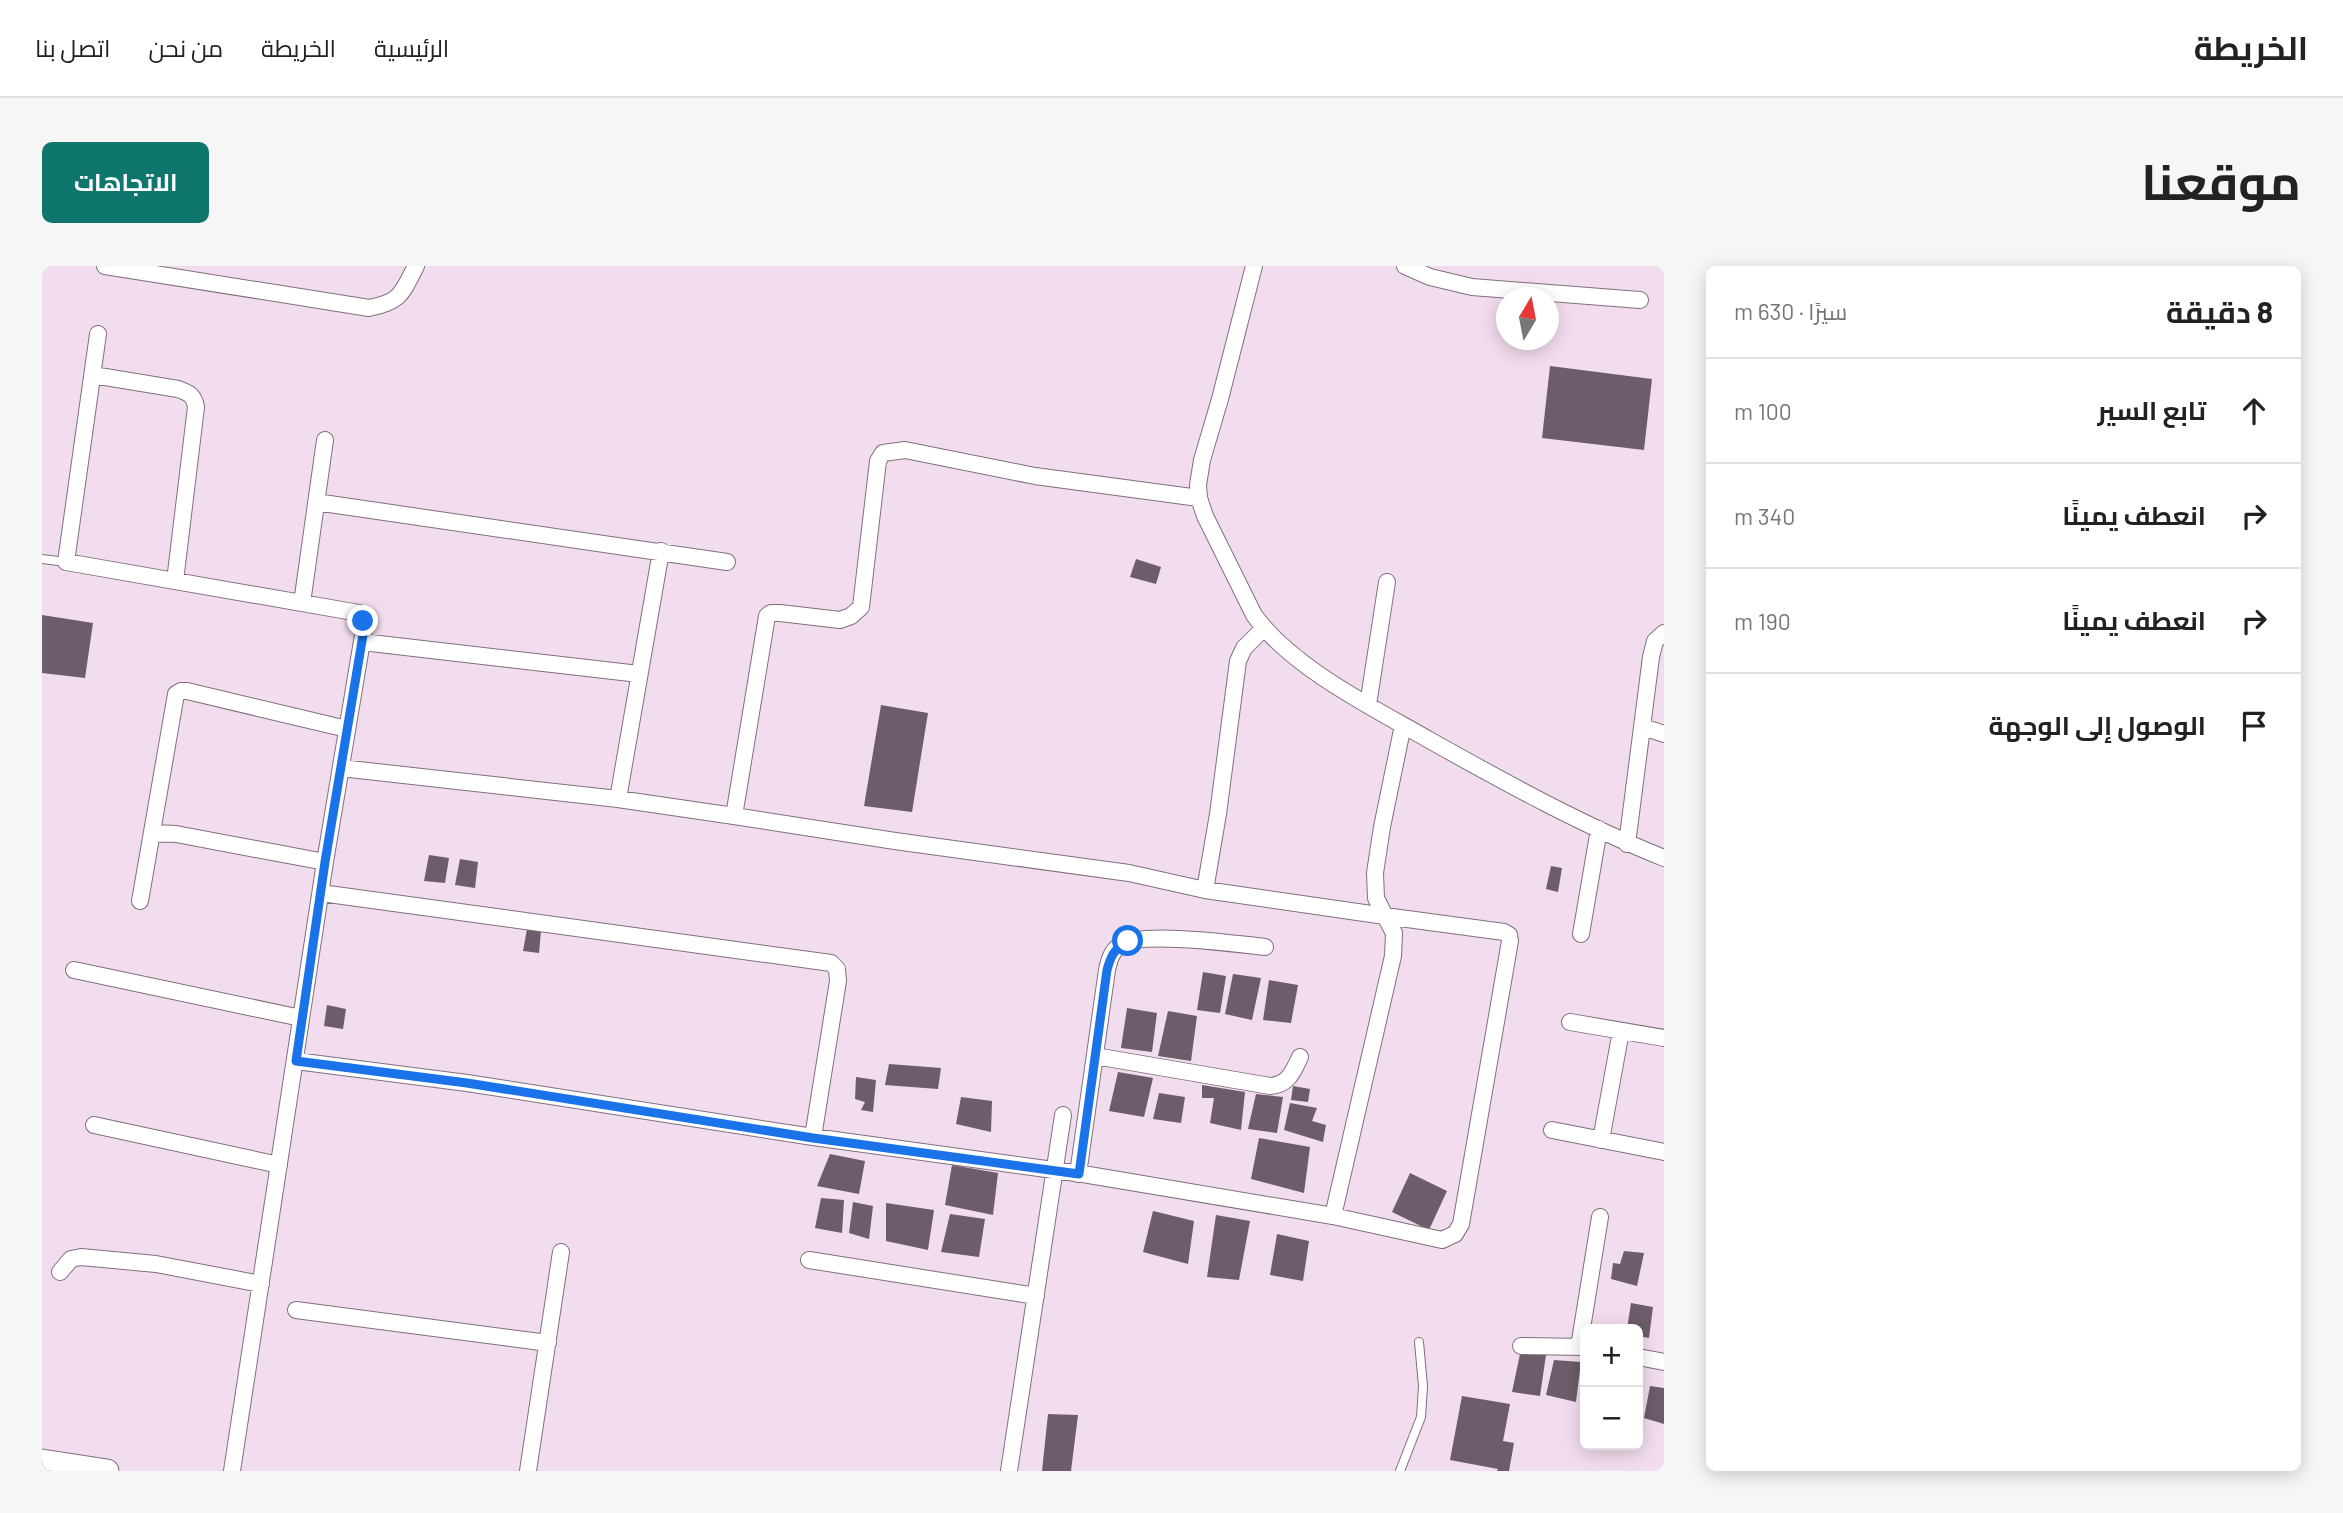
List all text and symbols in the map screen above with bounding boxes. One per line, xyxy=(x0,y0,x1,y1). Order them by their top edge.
text: الخريطة xyxy=(2194,27,2308,67)
text: اتصل بنا xyxy=(35,33,110,62)
text: من نحن xyxy=(148,33,223,62)
text: الخريطة xyxy=(261,33,336,62)
text: الرئيسية xyxy=(374,33,449,62)
button: الاتجاهات xyxy=(42,142,209,223)
text: موقعنا xyxy=(2141,151,2301,210)
north arrow xyxy=(1496,287,1559,350)
text: 8 دقيقة xyxy=(2166,293,2273,329)
text: سيرًا · 630 m xyxy=(1734,297,1847,325)
icon: ahead xyxy=(2235,392,2273,430)
text: تابع السير xyxy=(2097,394,2206,425)
text: 100 m xyxy=(1734,397,1792,425)
icon: right xyxy=(2235,497,2273,535)
text: انعطف يمينًا xyxy=(2062,499,2206,530)
text: 340 m xyxy=(1734,502,1795,530)
icon: right xyxy=(2235,602,2273,640)
text: انعطف يمينًا xyxy=(2062,604,2206,635)
route end xyxy=(347,605,378,636)
text: 190 m xyxy=(1734,607,1791,635)
icon: arrive xyxy=(2235,707,2273,745)
text: الوصول إلى الوجهة xyxy=(1988,709,2206,740)
route start xyxy=(1112,925,1143,956)
map controls xyxy=(1580,1324,1643,1450)
button: + xyxy=(1580,1324,1643,1387)
button: − xyxy=(1580,1387,1643,1450)

